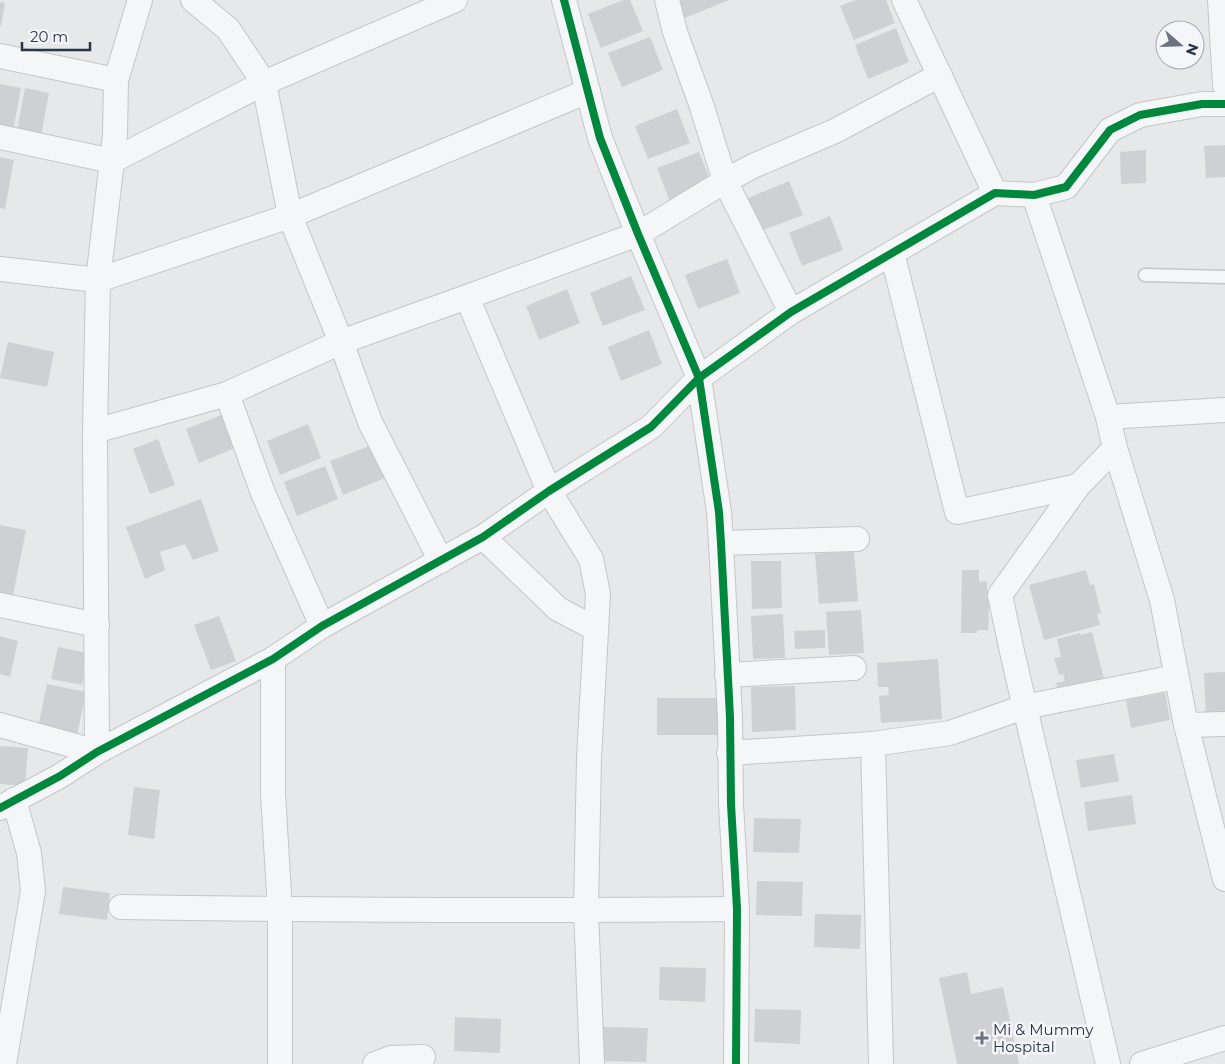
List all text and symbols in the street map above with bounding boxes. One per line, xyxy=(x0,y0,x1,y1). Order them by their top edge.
scale bar xyxy=(22,20,90,52)
north arrow xyxy=(1155,20,1205,70)
text: 20 m xyxy=(30,27,68,46)
text: N xyxy=(1182,41,1203,58)
place label: Mi & Mummy Hospital xyxy=(993,1020,1094,1056)
marker: Mi & Mummy Hospital xyxy=(975,1031,989,1045)

